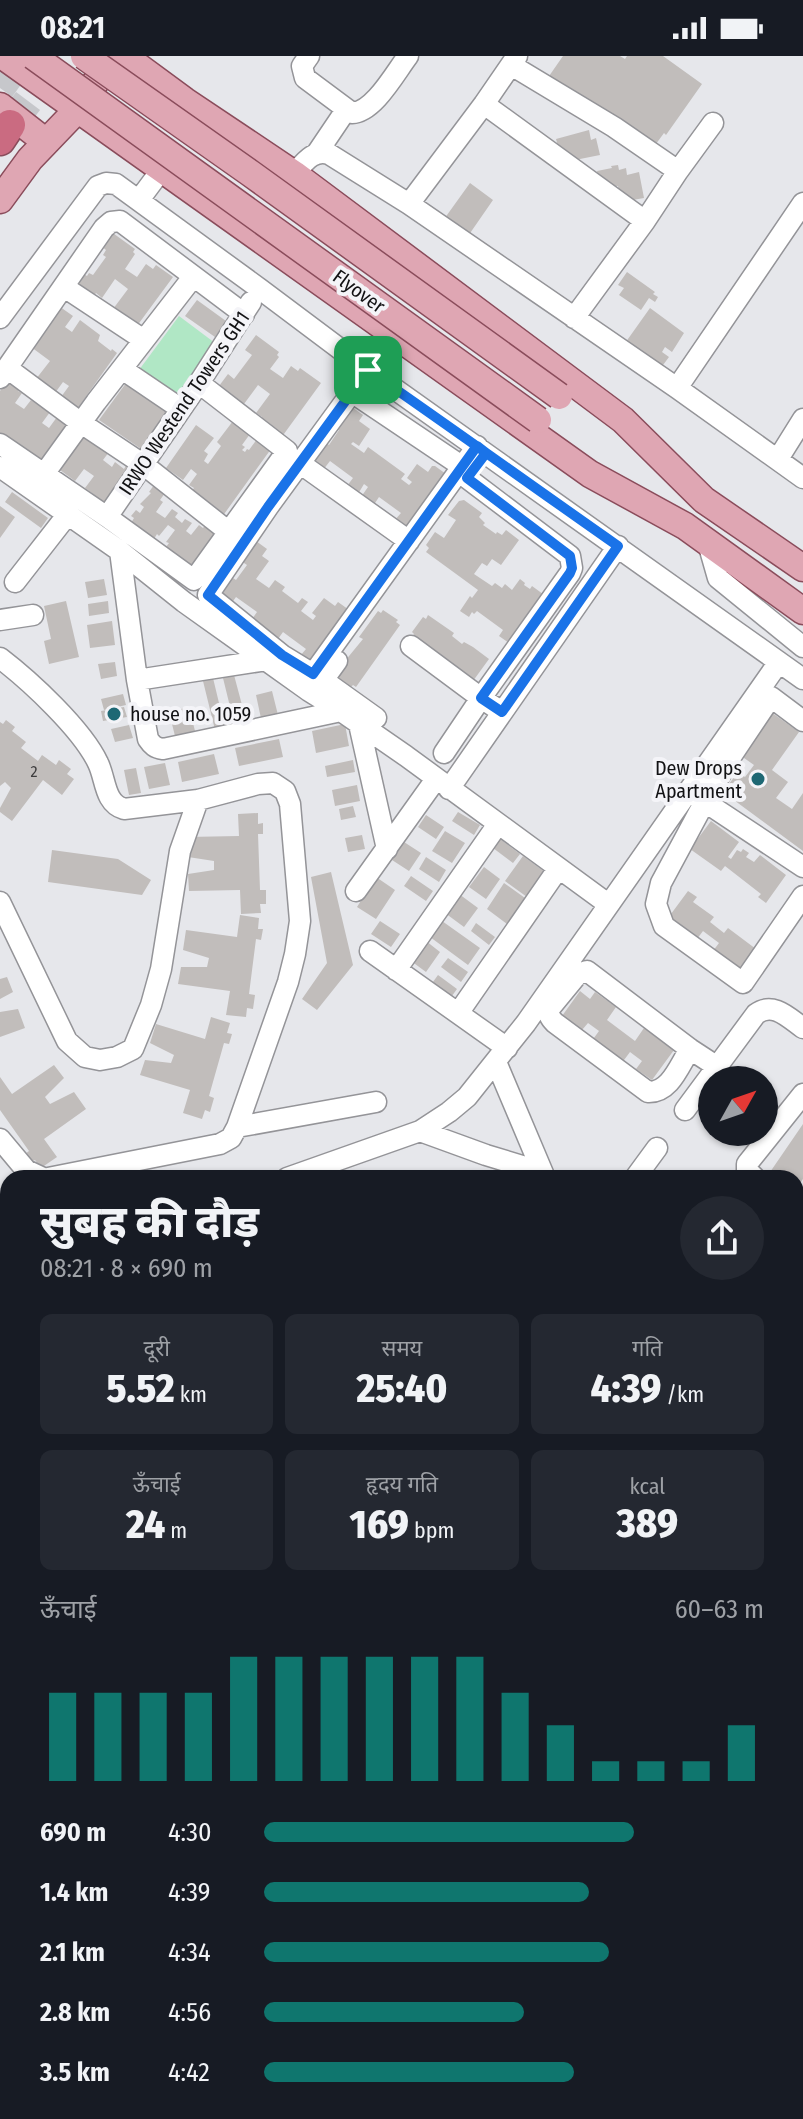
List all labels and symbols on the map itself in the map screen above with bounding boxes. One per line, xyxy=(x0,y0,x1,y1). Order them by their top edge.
street label: Flyover xyxy=(328,264,390,318)
street label: IRWO Westend Towers GH1 xyxy=(113,306,255,500)
pin xyxy=(334,336,402,404)
place label: house no. 1059 xyxy=(130,702,251,726)
marker: house no. 1059 xyxy=(105,705,123,723)
place label: Dew Drops Apartment xyxy=(655,756,742,803)
house number: 2 xyxy=(30,762,38,781)
marker: Dew Drops Apartment xyxy=(749,770,767,788)
north arrow xyxy=(698,1066,778,1146)

